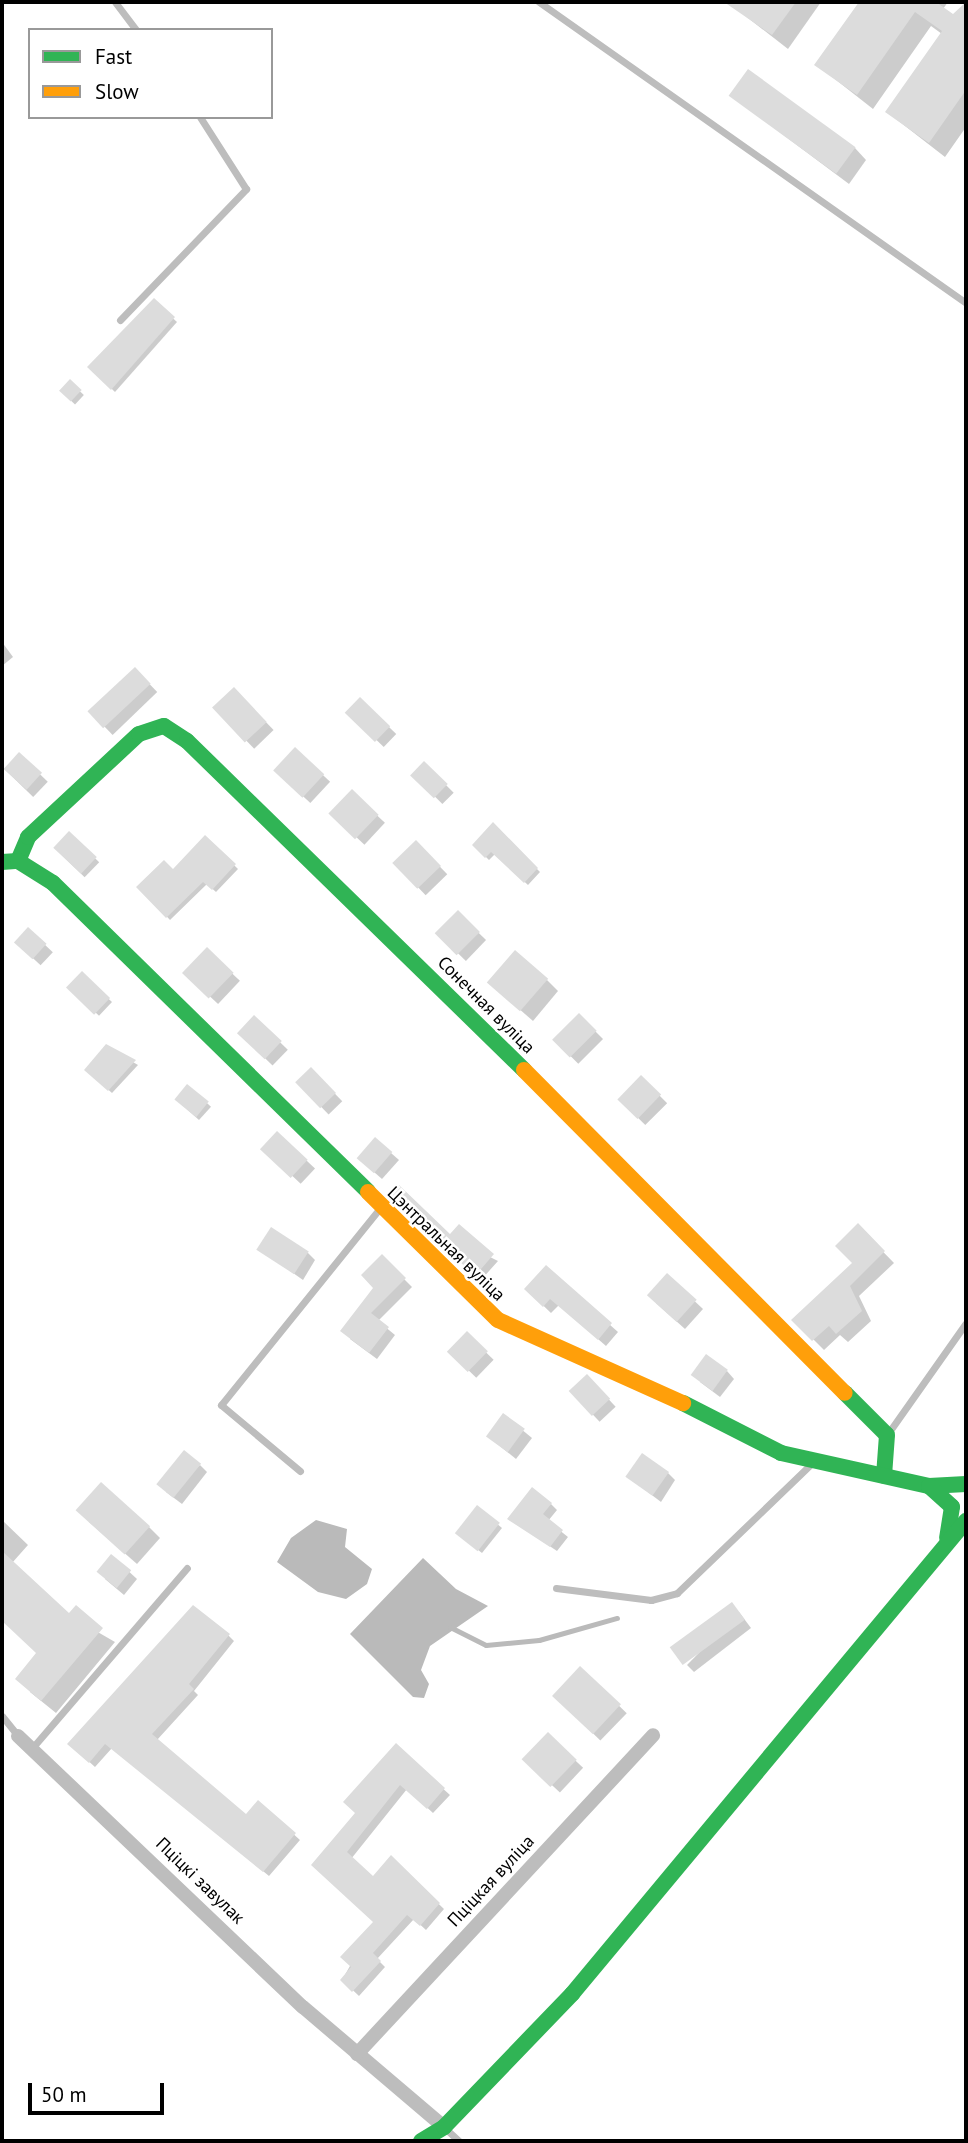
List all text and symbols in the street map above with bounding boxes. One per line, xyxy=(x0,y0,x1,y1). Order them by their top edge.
legend xyxy=(28,28,273,119)
text: Fast xyxy=(95,43,132,70)
text: Slow xyxy=(95,78,139,105)
street label: Сонечная вуліца xyxy=(433,952,539,1058)
street label: Цэнтральная вуліца xyxy=(383,1182,509,1306)
street label: Пціцкая вуліца xyxy=(443,1831,539,1931)
street label: Пціцкі завулак xyxy=(151,1833,249,1929)
scale bar xyxy=(32,2070,168,2114)
text: 50 m xyxy=(41,2081,87,2108)

